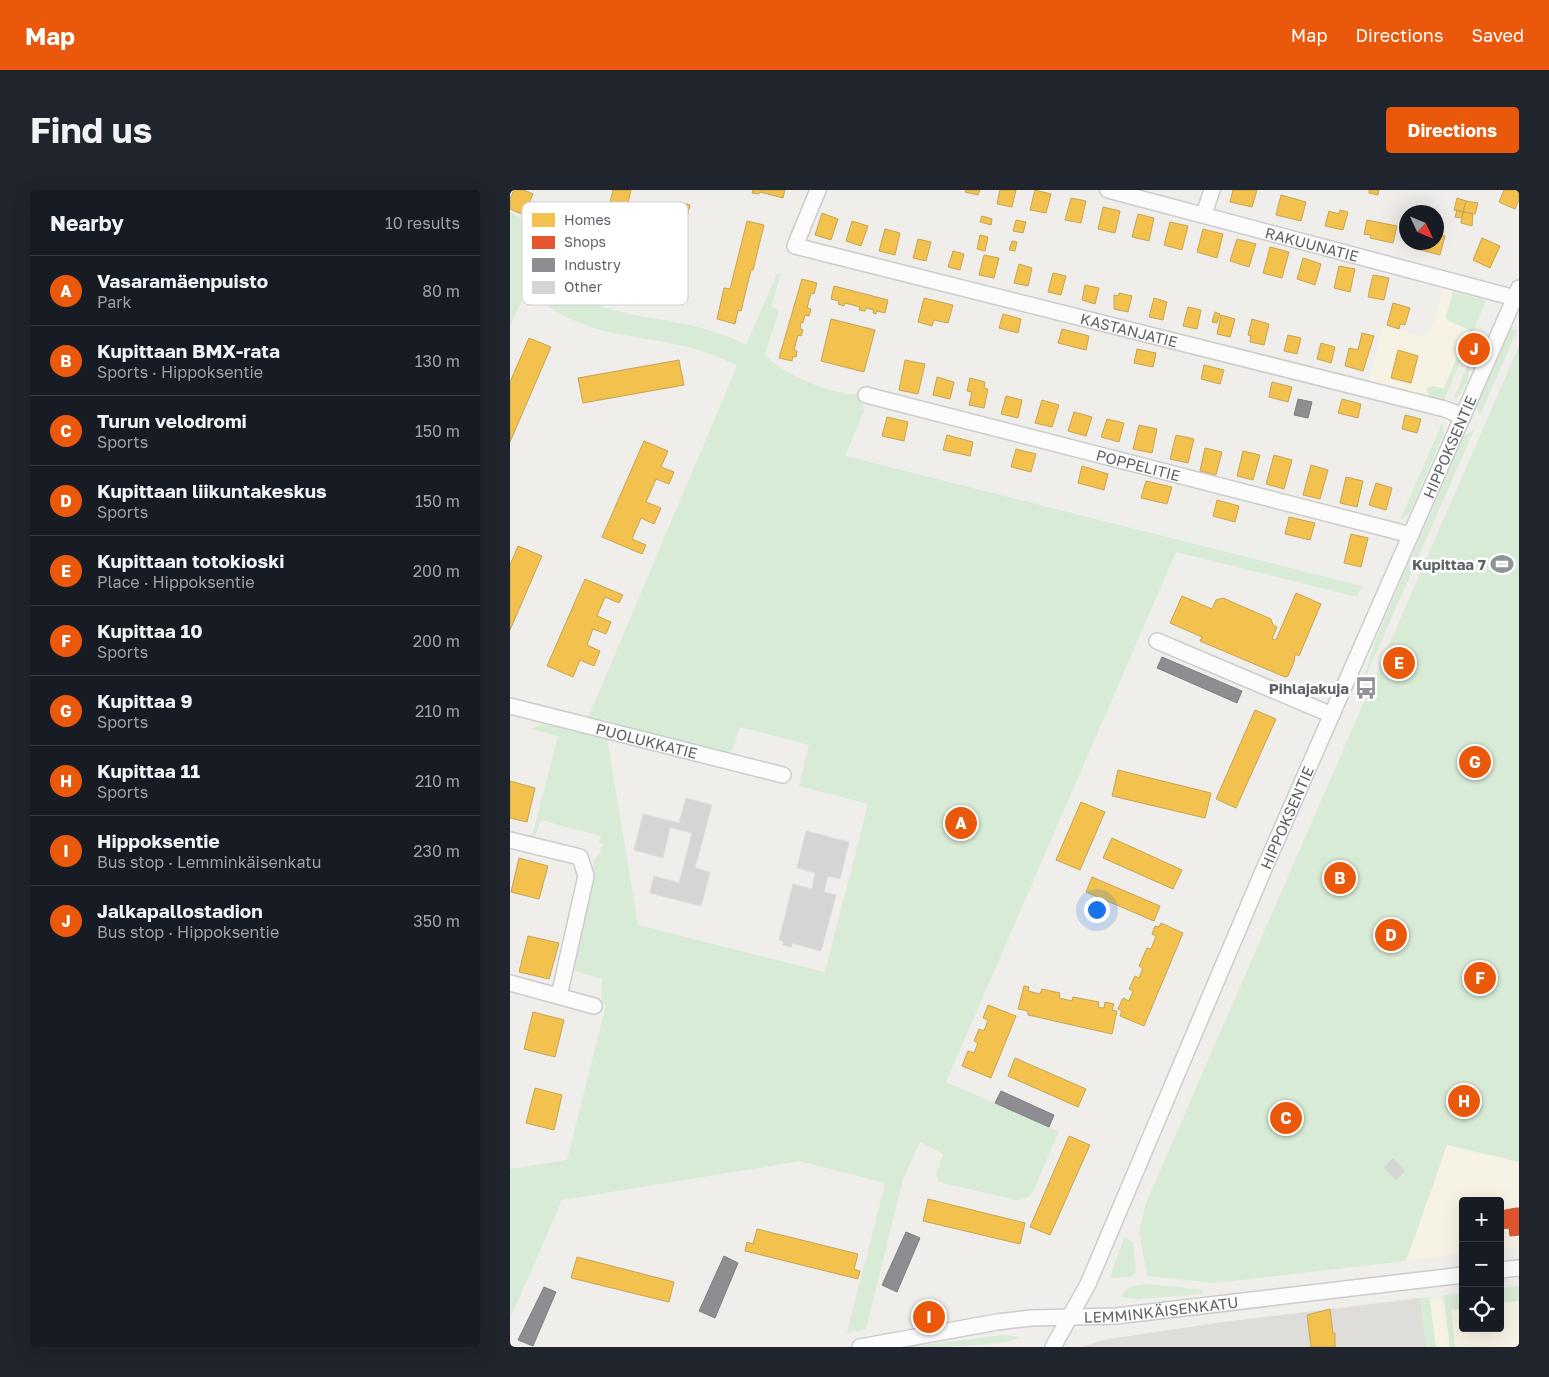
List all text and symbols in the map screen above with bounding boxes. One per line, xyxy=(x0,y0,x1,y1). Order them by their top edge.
text: Map xyxy=(25,21,75,50)
text: Map xyxy=(1291,24,1327,46)
text: Directions xyxy=(1355,24,1443,46)
text: Saved xyxy=(1471,24,1524,46)
button: Directions xyxy=(1386,107,1519,153)
text: Find us xyxy=(30,109,152,151)
legend xyxy=(522,202,688,305)
north arrow xyxy=(1399,205,1444,250)
text: Nearby xyxy=(50,210,124,236)
text: Homes xyxy=(564,211,611,228)
text: 10 results xyxy=(385,213,460,233)
street label: RAKUUNATIE xyxy=(1263,223,1361,265)
text: Shops xyxy=(564,233,606,250)
text: Industry xyxy=(564,256,621,273)
text: Vasaramäenpuisto xyxy=(97,269,268,292)
text: Other xyxy=(564,278,603,295)
text: A xyxy=(60,281,72,301)
text: 80 m xyxy=(422,281,460,301)
text: Park xyxy=(97,292,132,312)
street label: KASTANJATIE xyxy=(1079,309,1180,351)
pin: J xyxy=(1458,330,1490,368)
text: Kupittaan BMX-rata xyxy=(97,339,280,362)
text: B xyxy=(60,351,72,371)
text: 130 m xyxy=(415,351,460,371)
text: Sports · Hippoksentie xyxy=(97,362,263,382)
street label: HIPPOKSENTIE xyxy=(1419,393,1480,501)
text: Turun velodromi xyxy=(97,409,247,432)
text: C xyxy=(60,421,72,441)
text: 150 m xyxy=(415,421,460,441)
text: Sports xyxy=(97,432,148,452)
street label: POPPELITIE xyxy=(1094,445,1182,484)
text: Kupittaan liikuntakeskus xyxy=(97,479,327,502)
text: D xyxy=(60,491,72,511)
text: 150 m xyxy=(415,491,460,511)
text: Sports xyxy=(97,502,148,522)
text: Kupittaan totokioski xyxy=(97,549,284,572)
sports icon: Kupittaa 7 xyxy=(1489,551,1515,577)
place label: Kupittaa 7 xyxy=(1412,555,1486,573)
text: E xyxy=(61,561,71,581)
text: 200 m xyxy=(413,561,460,581)
text: Place · Hippoksentie xyxy=(97,572,255,592)
text: Kupittaa 10 xyxy=(97,619,203,642)
text: F xyxy=(61,631,71,651)
text: 200 m xyxy=(413,631,460,651)
text: Sports xyxy=(97,642,148,662)
pin: E xyxy=(1383,644,1415,682)
bus stop icon: Pihlajakuja xyxy=(1353,675,1379,701)
place label: Pihlajakuja xyxy=(1269,679,1349,697)
text: Kupittaa 9 xyxy=(97,689,193,712)
text: G xyxy=(60,701,72,721)
text: 210 m xyxy=(415,701,460,721)
text: Sports xyxy=(97,712,148,732)
street label: PUOLUKKATIE xyxy=(594,719,699,762)
pin: G xyxy=(1459,743,1491,781)
text: Kupittaa 11 xyxy=(97,759,200,782)
street label: HIPPOKSENTIE xyxy=(1256,763,1317,872)
text: H xyxy=(60,771,72,791)
text: 210 m xyxy=(415,771,460,791)
text: Sports xyxy=(97,782,148,802)
pin: A xyxy=(945,804,977,842)
text: Hippoksentie xyxy=(97,829,220,852)
text: I xyxy=(63,841,69,861)
text: 230 m xyxy=(413,841,460,861)
text: Bus stop · Lemminkäisenkatu xyxy=(97,852,321,872)
pin: B xyxy=(1324,859,1356,897)
your location xyxy=(1084,897,1110,923)
text: Jalkapallostadion xyxy=(97,899,263,922)
text: J xyxy=(61,911,71,931)
text: 350 m xyxy=(413,911,460,931)
pin: D xyxy=(1375,916,1407,954)
text: Bus stop · Hippoksentie xyxy=(97,922,279,942)
pin: F xyxy=(1464,959,1496,997)
pin: H xyxy=(1448,1082,1480,1120)
pin: C xyxy=(1270,1099,1302,1137)
map controls xyxy=(1459,1197,1504,1332)
button: + xyxy=(1459,1197,1504,1242)
button: − xyxy=(1459,1242,1504,1287)
button: locate xyxy=(1459,1287,1504,1332)
street label: LEMMINKÄISENKATU xyxy=(1084,1293,1239,1326)
pin: I xyxy=(913,1298,945,1336)

